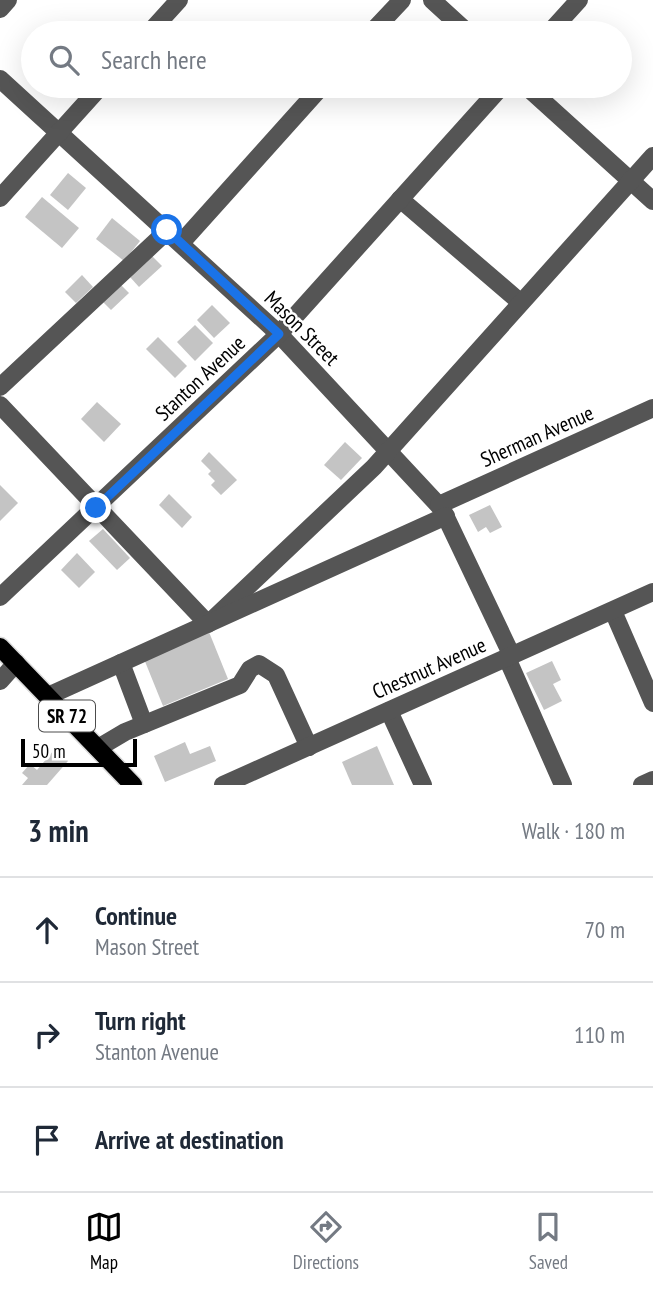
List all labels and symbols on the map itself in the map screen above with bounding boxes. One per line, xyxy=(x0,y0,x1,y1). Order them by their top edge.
route start xyxy=(151,214,182,245)
street label: Mason Street xyxy=(259,285,345,371)
street label: Stanton Avenue xyxy=(149,329,251,427)
street label: Sherman Avenue xyxy=(476,399,598,473)
route end xyxy=(80,492,111,523)
street label: Chestnut Avenue xyxy=(368,631,490,705)
road number: SR 72 xyxy=(39,701,95,732)
scale bar xyxy=(21,736,136,768)

